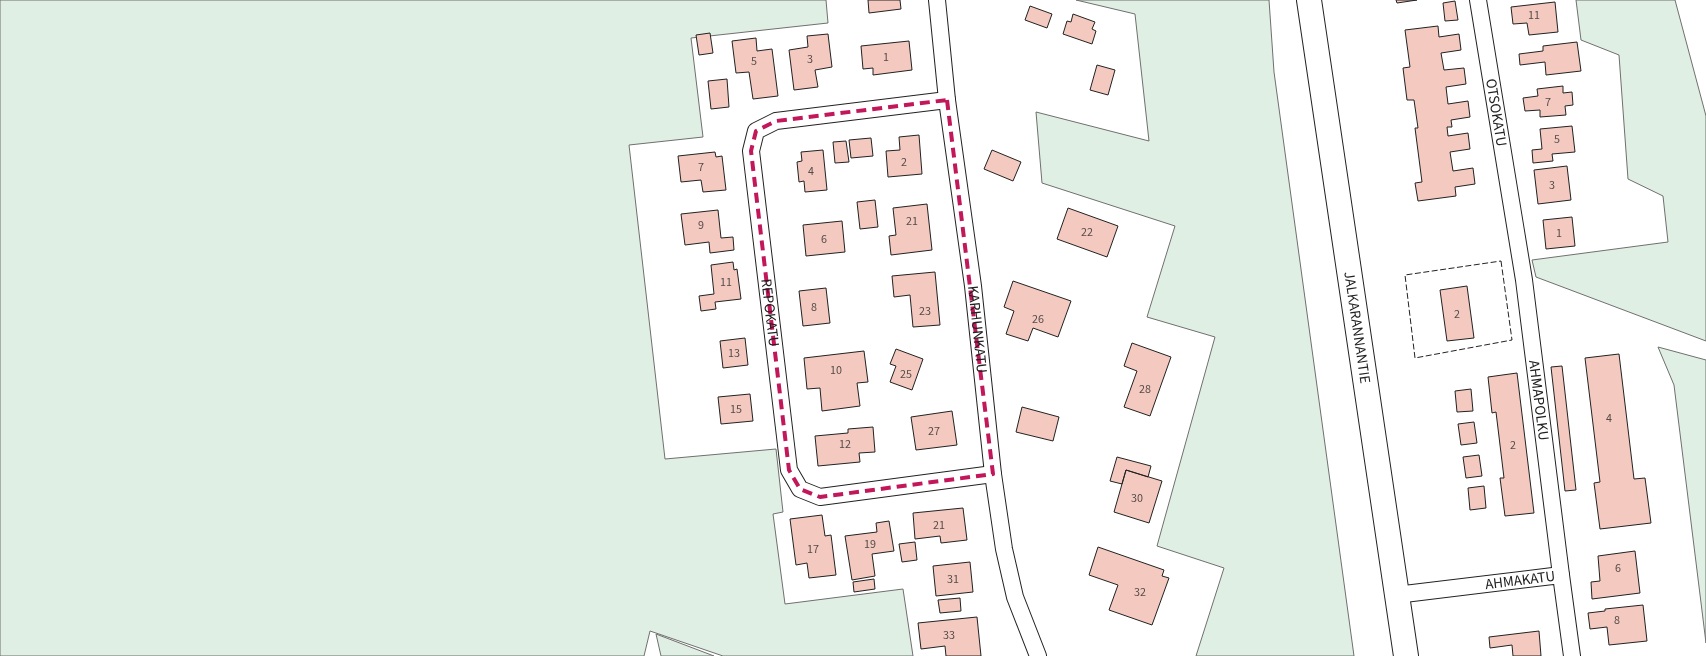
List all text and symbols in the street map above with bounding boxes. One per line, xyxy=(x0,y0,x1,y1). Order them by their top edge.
house number: 11 xyxy=(1528,7,1540,24)
house number: 1 xyxy=(883,49,889,66)
house number: 3 xyxy=(807,51,813,68)
house number: 5 xyxy=(751,53,757,70)
street label: OTSOKATU xyxy=(1480,77,1512,148)
house number: 7 xyxy=(1545,94,1551,111)
house number: 5 xyxy=(1554,131,1560,148)
house number: 2 xyxy=(901,154,907,171)
house number: 7 xyxy=(698,159,704,176)
house number: 4 xyxy=(808,163,814,180)
house number: 3 xyxy=(1549,177,1555,194)
house number: 21 xyxy=(906,213,918,230)
house number: 9 xyxy=(698,217,704,234)
house number: 22 xyxy=(1081,224,1093,241)
house number: 1 xyxy=(1556,225,1562,242)
house number: 6 xyxy=(821,231,827,248)
street label: JALKARANNANTIE xyxy=(1338,270,1376,385)
house number: 11 xyxy=(720,274,732,291)
street label: REPOKATU xyxy=(755,277,784,348)
street label: KARHUNKATU xyxy=(962,285,992,374)
house number: 8 xyxy=(811,299,817,316)
house number: 23 xyxy=(919,303,931,320)
house number: 2 xyxy=(1454,306,1460,323)
house number: 26 xyxy=(1032,311,1044,328)
house number: 13 xyxy=(728,345,740,362)
street label: AHMAPOLKU xyxy=(1523,359,1554,442)
house number: 10 xyxy=(830,362,842,379)
house number: 25 xyxy=(900,366,912,383)
house number: 28 xyxy=(1139,381,1151,398)
house number: 15 xyxy=(730,401,742,418)
house number: 4 xyxy=(1606,410,1612,427)
house number: 27 xyxy=(928,423,940,440)
house number: 12 xyxy=(839,436,851,453)
house number: 2 xyxy=(1510,437,1516,454)
house number: 30 xyxy=(1131,490,1143,507)
house number: 21 xyxy=(933,517,945,534)
house number: 19 xyxy=(864,536,876,553)
house number: 17 xyxy=(807,541,819,558)
house number: 6 xyxy=(1615,560,1621,577)
street label: AHMAKATU xyxy=(1484,566,1556,595)
house number: 31 xyxy=(947,571,959,588)
house number: 32 xyxy=(1134,584,1146,601)
house number: 8 xyxy=(1614,612,1620,629)
house number: 33 xyxy=(943,627,955,644)

